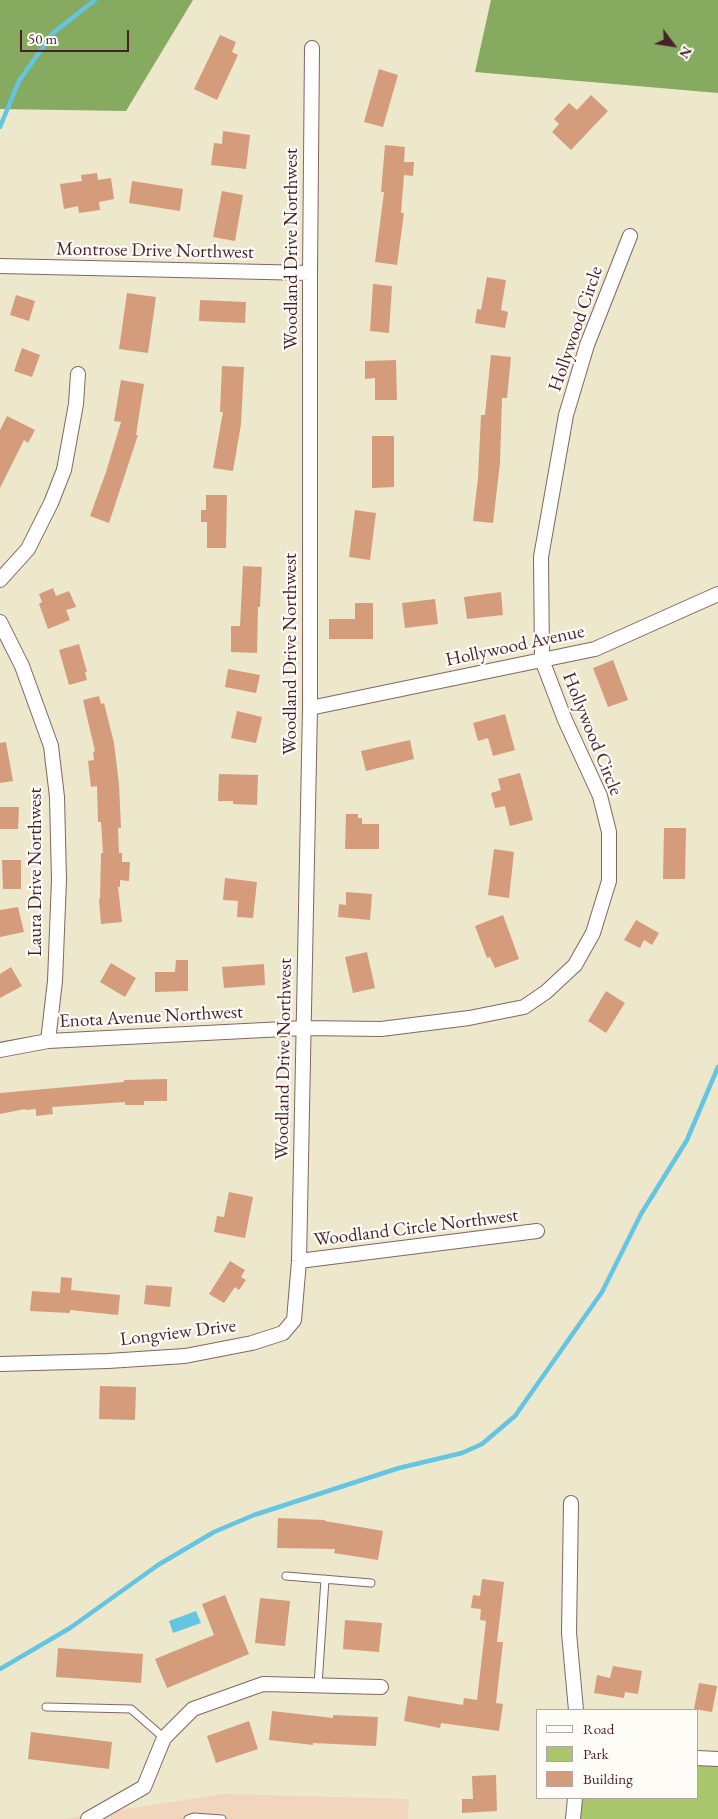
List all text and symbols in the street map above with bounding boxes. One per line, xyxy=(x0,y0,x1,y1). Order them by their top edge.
scale bar xyxy=(22,20,131,52)
north arrow xyxy=(648,20,698,70)
text: 50 m xyxy=(28,29,57,48)
text: N xyxy=(675,43,696,62)
street label: Woodland Drive Northwest xyxy=(281,148,303,350)
street label: Montrose Drive Northwest xyxy=(56,238,254,264)
street label: Hollywood Circle xyxy=(544,263,608,395)
street label: Woodland Drive Northwest xyxy=(280,553,302,755)
street label: Hollywood Avenue xyxy=(444,620,586,672)
street label: Hollywood Circle xyxy=(557,669,627,799)
street label: Laura Drive Northwest xyxy=(25,788,47,956)
street label: Woodland Drive Northwest xyxy=(271,958,297,1160)
street label: Enota Avenue Northwest xyxy=(59,1001,243,1033)
street label: Woodland Circle Northwest xyxy=(313,1204,519,1252)
street label: Longview Drive xyxy=(119,1315,237,1351)
legend xyxy=(536,1709,698,1799)
text: Road xyxy=(583,1719,614,1738)
text: Park xyxy=(583,1744,609,1763)
text: Building xyxy=(583,1769,633,1788)

